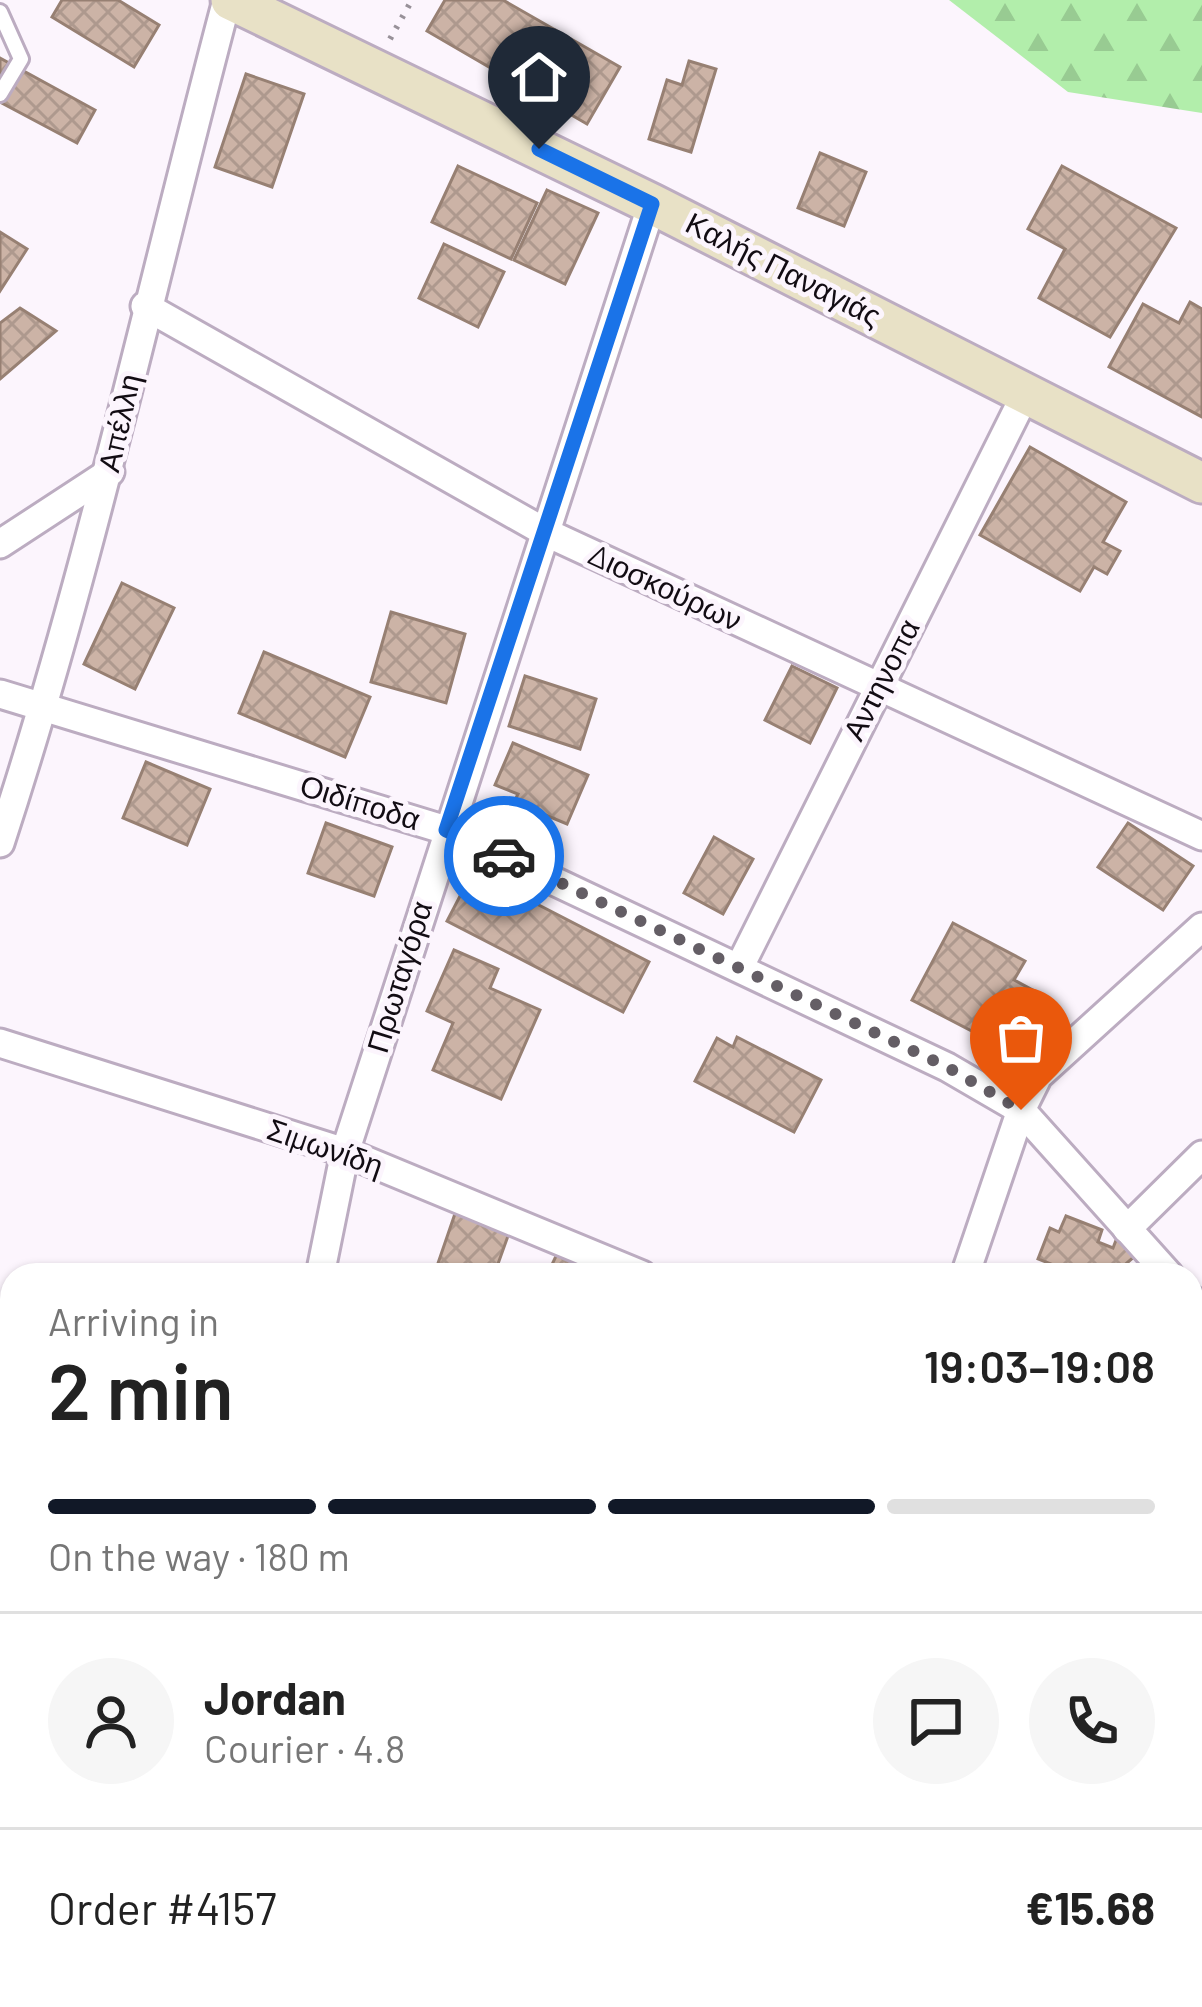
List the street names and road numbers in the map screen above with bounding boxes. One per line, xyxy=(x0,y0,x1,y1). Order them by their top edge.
street label: Καλής Παναγιάς xyxy=(680,204,887,333)
street label: Απέλλη xyxy=(89,370,147,475)
street label: Διοσκούρων xyxy=(584,535,748,637)
street label: Αντηνοπα xyxy=(834,612,926,746)
street label: Οιδίποδα xyxy=(296,766,425,836)
street label: Πρωταγόρα xyxy=(358,896,438,1057)
street label: Σιμωνίδη xyxy=(263,1110,388,1183)

